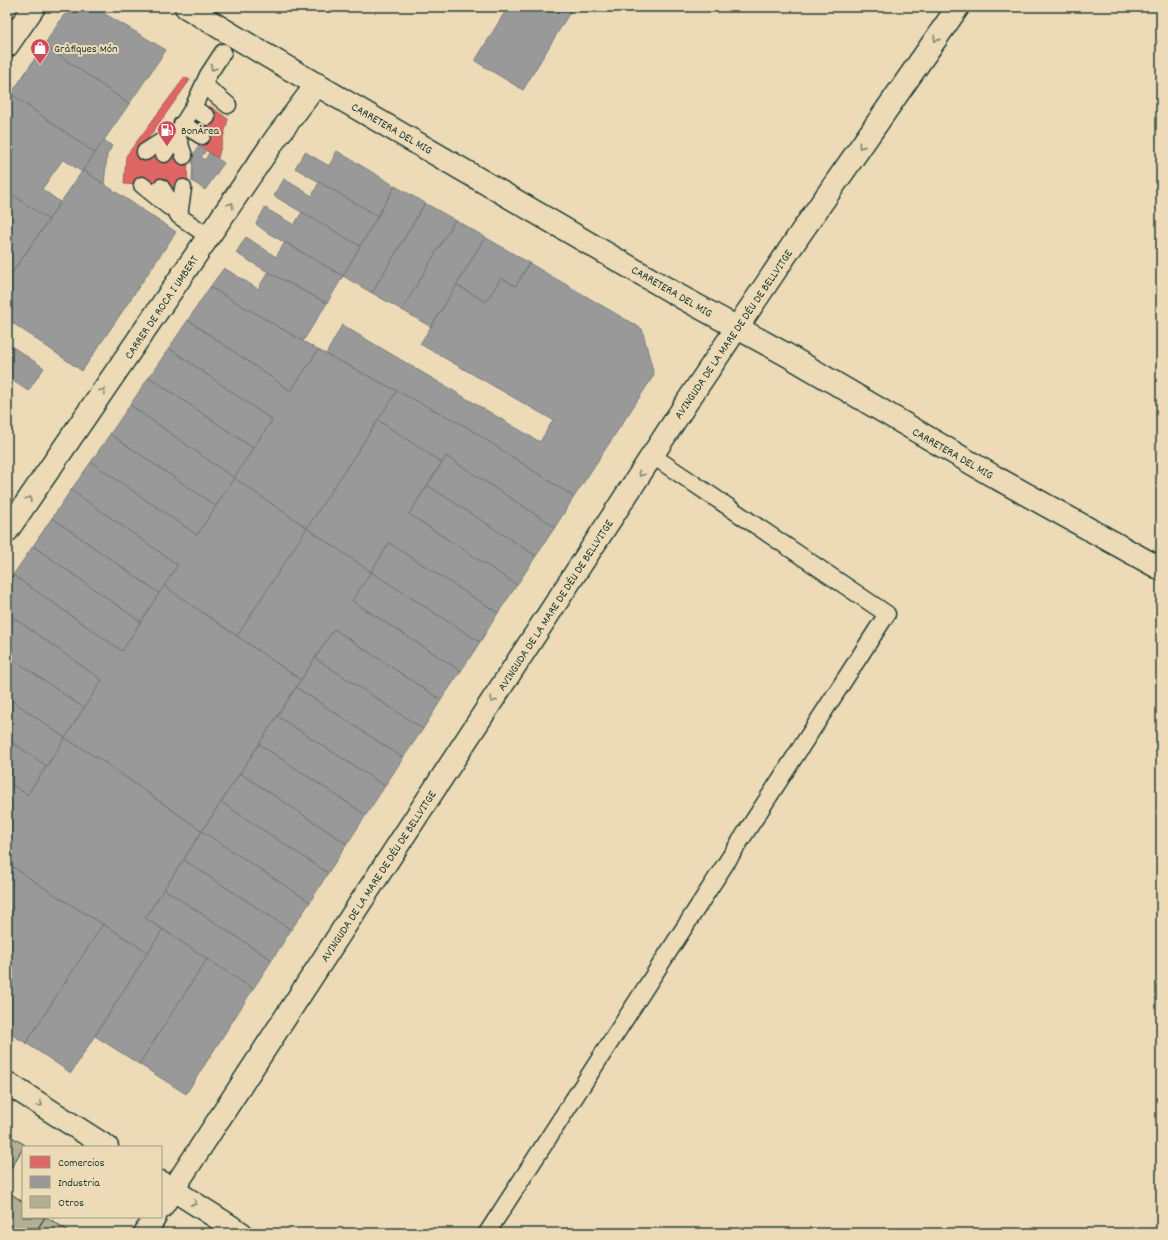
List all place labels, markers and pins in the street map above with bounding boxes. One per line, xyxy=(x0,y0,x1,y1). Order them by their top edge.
shop icon: Gràfiques Món xyxy=(29,37,51,65)
place label: Gràfiques Món xyxy=(54,41,118,58)
fuel station icon: BonÀrea xyxy=(156,119,178,147)
place label: BonÀrea xyxy=(181,123,220,140)

